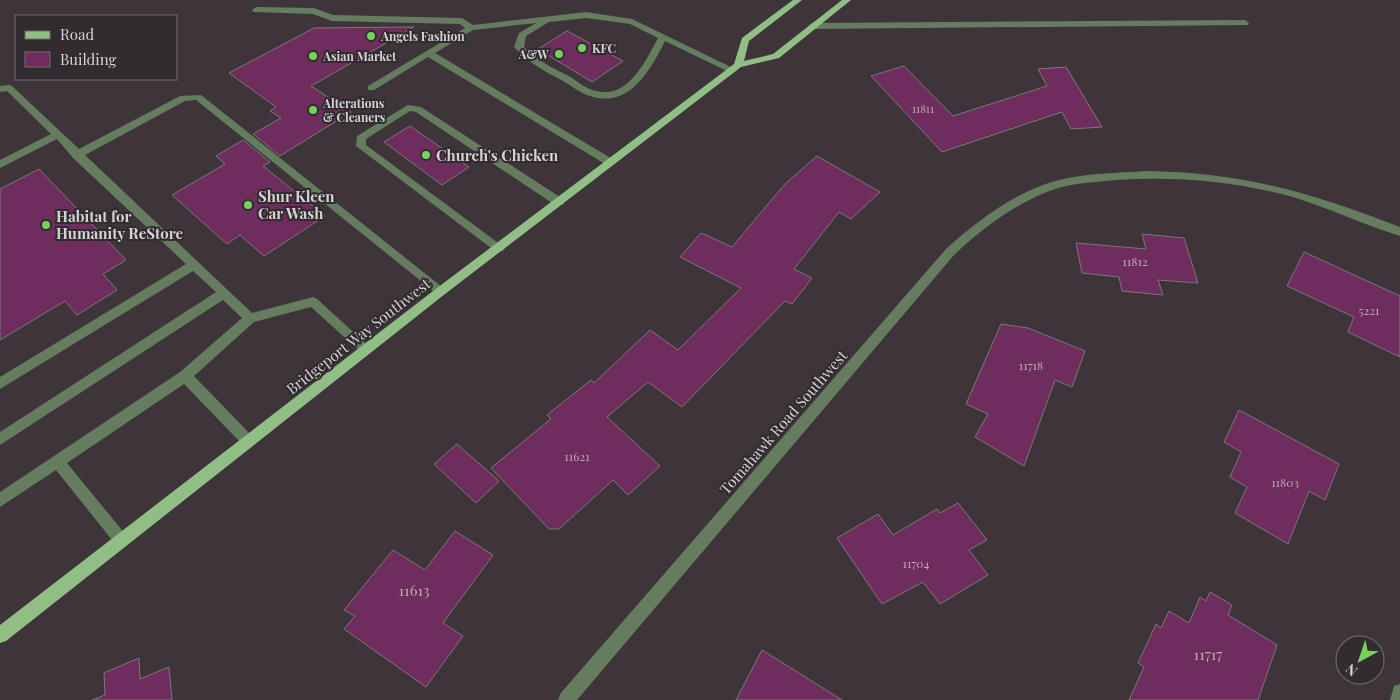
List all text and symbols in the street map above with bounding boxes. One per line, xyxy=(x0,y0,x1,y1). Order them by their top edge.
legend xyxy=(15,15,178,80)
text: Road xyxy=(60,24,94,44)
place label: Angels Fashion xyxy=(380,28,465,44)
marker: Angels Fashion xyxy=(365,30,377,42)
place label: KFC xyxy=(592,40,616,56)
marker: KFC xyxy=(576,42,588,54)
place label: A&W xyxy=(518,46,549,62)
place label: Asian Market xyxy=(322,48,397,64)
marker: A&W xyxy=(553,48,565,60)
text: Building xyxy=(60,49,117,69)
marker: Asian Market xyxy=(307,50,319,62)
place label: Alterations & Cleaners xyxy=(322,95,386,125)
house number: 11811 xyxy=(912,101,934,116)
marker: Alterations & Cleaners xyxy=(307,104,319,116)
place label: Church's Chicken xyxy=(436,145,559,165)
marker: Church's Chicken xyxy=(420,149,432,161)
place label: Shur Kleen Car Wash xyxy=(258,186,335,223)
marker: Shur Kleen Car Wash xyxy=(242,199,254,211)
place label: Habitat for Humanity ReStore xyxy=(56,206,184,243)
marker: Habitat for Humanity ReStore xyxy=(40,219,52,231)
house number: 11812 xyxy=(1122,253,1148,269)
street label: Bridgeport Way Southwest xyxy=(282,273,435,399)
house number: 5221 xyxy=(1359,302,1380,318)
street label: Tomahawk Road Southwest xyxy=(715,345,852,498)
house number: 11718 xyxy=(1019,357,1043,373)
house number: 11621 xyxy=(564,448,590,464)
house number: 11803 xyxy=(1271,474,1299,490)
house number: 11704 xyxy=(903,555,930,571)
house number: 11613 xyxy=(399,580,430,600)
north arrow xyxy=(1335,635,1385,685)
house number: 11717 xyxy=(1194,644,1222,664)
text: N xyxy=(1341,660,1361,681)

